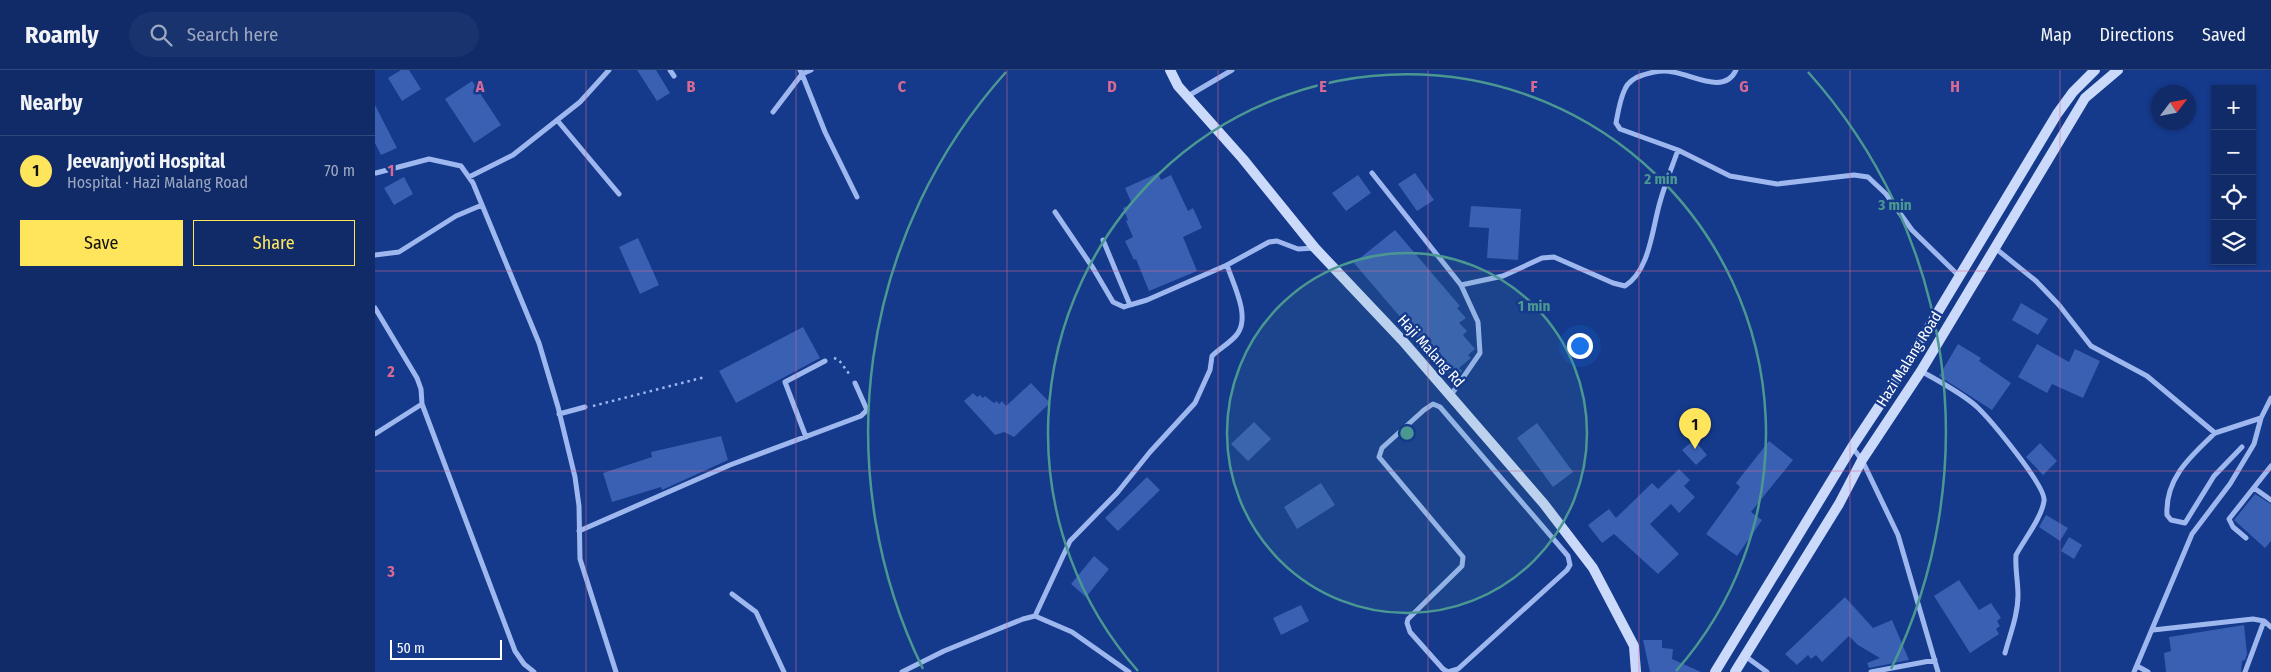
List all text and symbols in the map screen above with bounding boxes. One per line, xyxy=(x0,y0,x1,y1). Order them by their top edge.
search box xyxy=(129,12,479,57)
text: Roamly xyxy=(25,21,99,49)
icon: search xyxy=(147,21,175,49)
text: Search here xyxy=(187,23,278,46)
text: Map xyxy=(2040,24,2072,46)
text: Directions xyxy=(2100,24,2174,46)
text: Saved xyxy=(2202,24,2246,46)
text: A xyxy=(475,77,485,96)
text: B xyxy=(687,77,696,96)
text: C xyxy=(898,77,907,96)
text: D xyxy=(1107,77,1117,96)
text: E xyxy=(1319,77,1327,96)
text: F xyxy=(1530,77,1538,96)
text: G xyxy=(1739,77,1749,96)
text: H xyxy=(1950,77,1960,96)
north arrow xyxy=(2151,85,2196,130)
map controls xyxy=(2211,85,2256,265)
button: + xyxy=(2211,85,2256,130)
text: Nearby xyxy=(20,90,82,116)
button: − xyxy=(2211,130,2256,175)
text: Jeevanjyoti Hospital xyxy=(67,150,225,173)
text: 1 xyxy=(33,161,39,180)
text: 70 m xyxy=(324,161,355,180)
text: 1 xyxy=(388,161,394,180)
text: 2 min xyxy=(1643,170,1678,188)
text: Hospital · Hazi Malang Road xyxy=(67,173,248,192)
button: locate xyxy=(2211,175,2256,220)
text: 3 min xyxy=(1877,196,1912,214)
button: Save xyxy=(20,220,183,266)
button: Share xyxy=(193,220,355,266)
button: layers xyxy=(2211,220,2256,265)
text: 1 min xyxy=(1518,297,1550,315)
street label: Hazi Malang Road xyxy=(1873,308,1945,410)
street label: Haji Malang Rd xyxy=(1394,311,1468,391)
your location xyxy=(1567,333,1593,359)
text: 2 xyxy=(386,362,395,381)
pin: 1 xyxy=(1679,408,1711,449)
centre of rings xyxy=(1398,424,1416,442)
text: 3 xyxy=(386,562,395,581)
scale bar xyxy=(390,637,503,660)
text: 50 m xyxy=(397,640,425,657)

